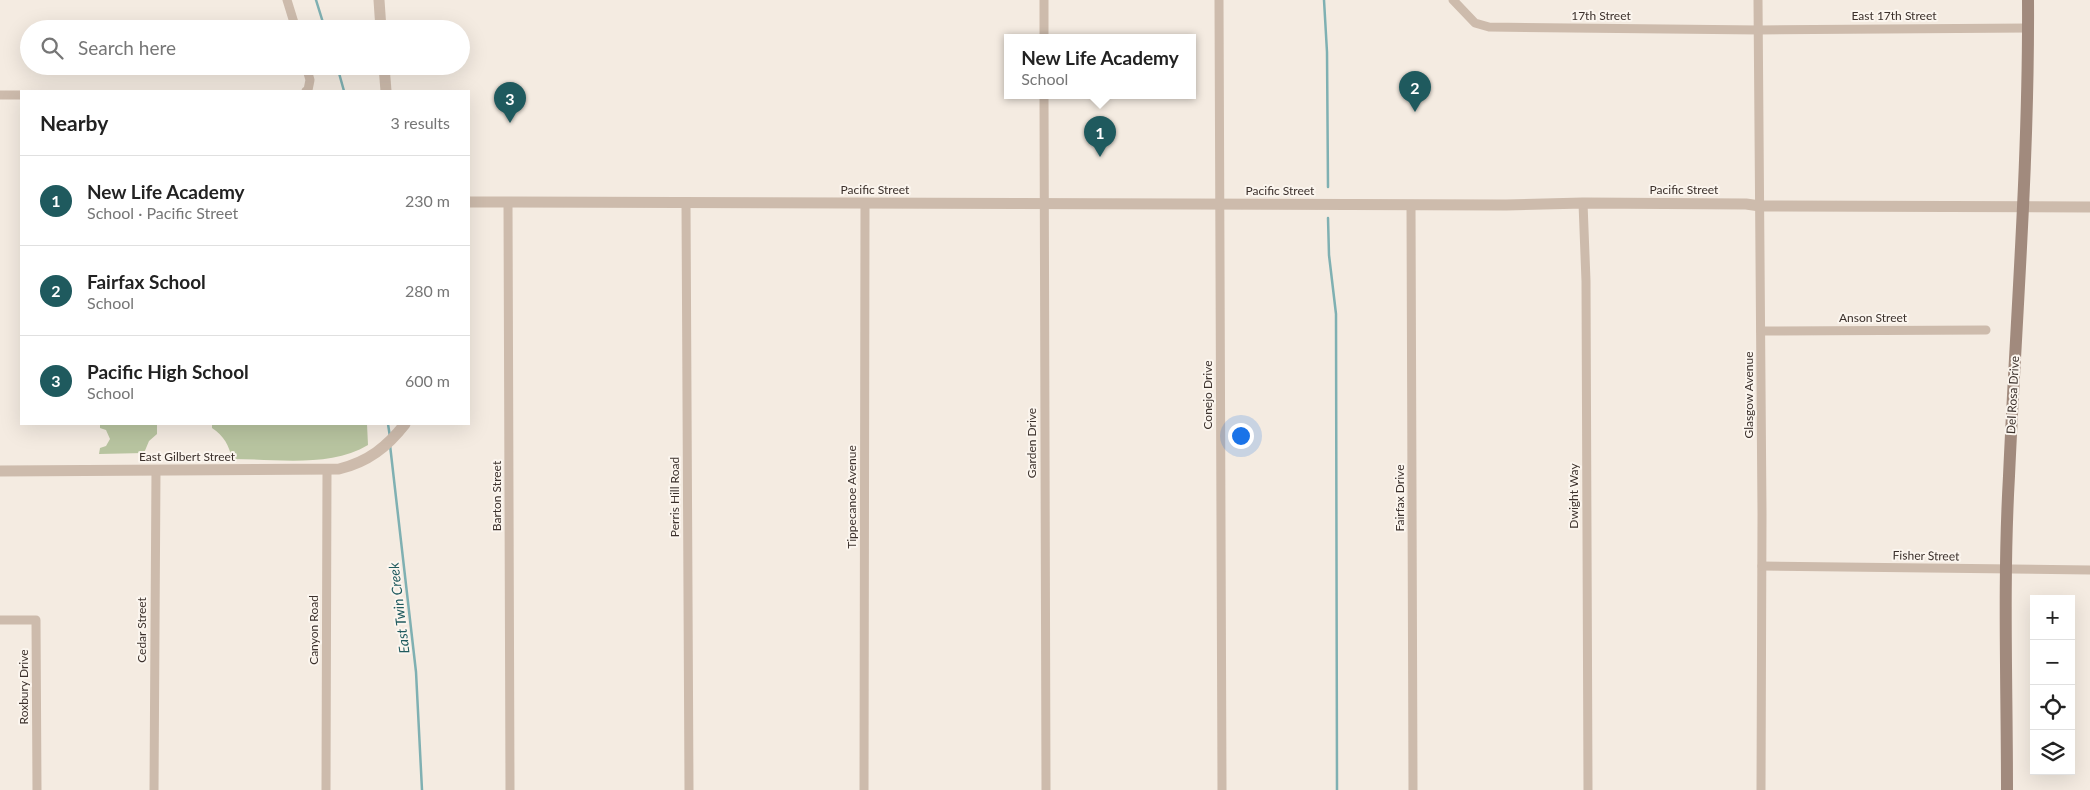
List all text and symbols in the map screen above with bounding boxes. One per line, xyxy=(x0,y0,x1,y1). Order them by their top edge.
street label: 17th Street xyxy=(1571,8,1631,23)
street label: East 17th Street xyxy=(1852,8,1937,23)
search box xyxy=(20,20,470,75)
icon: search xyxy=(38,34,66,62)
popup xyxy=(1004,34,1196,99)
text: Search here xyxy=(78,36,176,59)
text: New Life Academy xyxy=(1021,46,1179,69)
text: School xyxy=(1021,69,1068,88)
pin: 2 xyxy=(1399,71,1431,112)
pin: 3 xyxy=(494,82,526,123)
text: Nearby xyxy=(40,110,108,135)
text: 3 results xyxy=(390,113,450,132)
pin: 1 xyxy=(1084,116,1116,157)
text: New Life Academy xyxy=(87,180,245,203)
street label: Pacific Street xyxy=(841,182,910,197)
street label: Pacific Street xyxy=(1650,182,1719,197)
street label: Pacific Street xyxy=(1246,183,1315,198)
text: 1 xyxy=(51,191,61,210)
text: 230 m xyxy=(405,191,450,210)
text: School · Pacific Street xyxy=(87,203,238,222)
text: Fairfax School xyxy=(87,270,206,293)
text: 2 xyxy=(51,281,61,300)
text: 280 m xyxy=(405,281,450,300)
text: School xyxy=(87,293,134,312)
street label: Anson Street xyxy=(1839,310,1908,325)
street label: Glasgow Avenue xyxy=(1741,351,1756,439)
street label: Del Rosa Drive xyxy=(2003,356,2022,434)
text: Pacific High School xyxy=(87,360,249,383)
street label: Conejo Drive xyxy=(1200,360,1215,430)
text: 3 xyxy=(51,371,61,390)
text: 600 m xyxy=(405,371,450,390)
text: School xyxy=(87,383,134,402)
street label: Garden Drive xyxy=(1024,408,1039,478)
your location xyxy=(1228,423,1254,449)
street label: Tippecanoe Avenue xyxy=(844,445,859,549)
street label: East Gilbert Street xyxy=(139,449,236,464)
street label: Perris Hill Road xyxy=(667,457,682,537)
street label: Barton Street xyxy=(489,460,504,531)
street label: Dwight Way xyxy=(1566,463,1581,529)
street label: Fairfax Drive xyxy=(1392,465,1407,531)
street label: Fisher Street xyxy=(1893,547,1960,564)
water label: East Twin Creek xyxy=(384,561,413,655)
street label: Canyon Road xyxy=(306,595,321,665)
map controls xyxy=(2030,595,2075,775)
button: + xyxy=(2030,595,2075,640)
street label: Cedar Street xyxy=(134,596,149,663)
button: − xyxy=(2030,640,2075,685)
street label: Roxbury Drive xyxy=(16,650,31,725)
button: locate xyxy=(2030,685,2075,730)
button: layers xyxy=(2030,730,2075,775)

